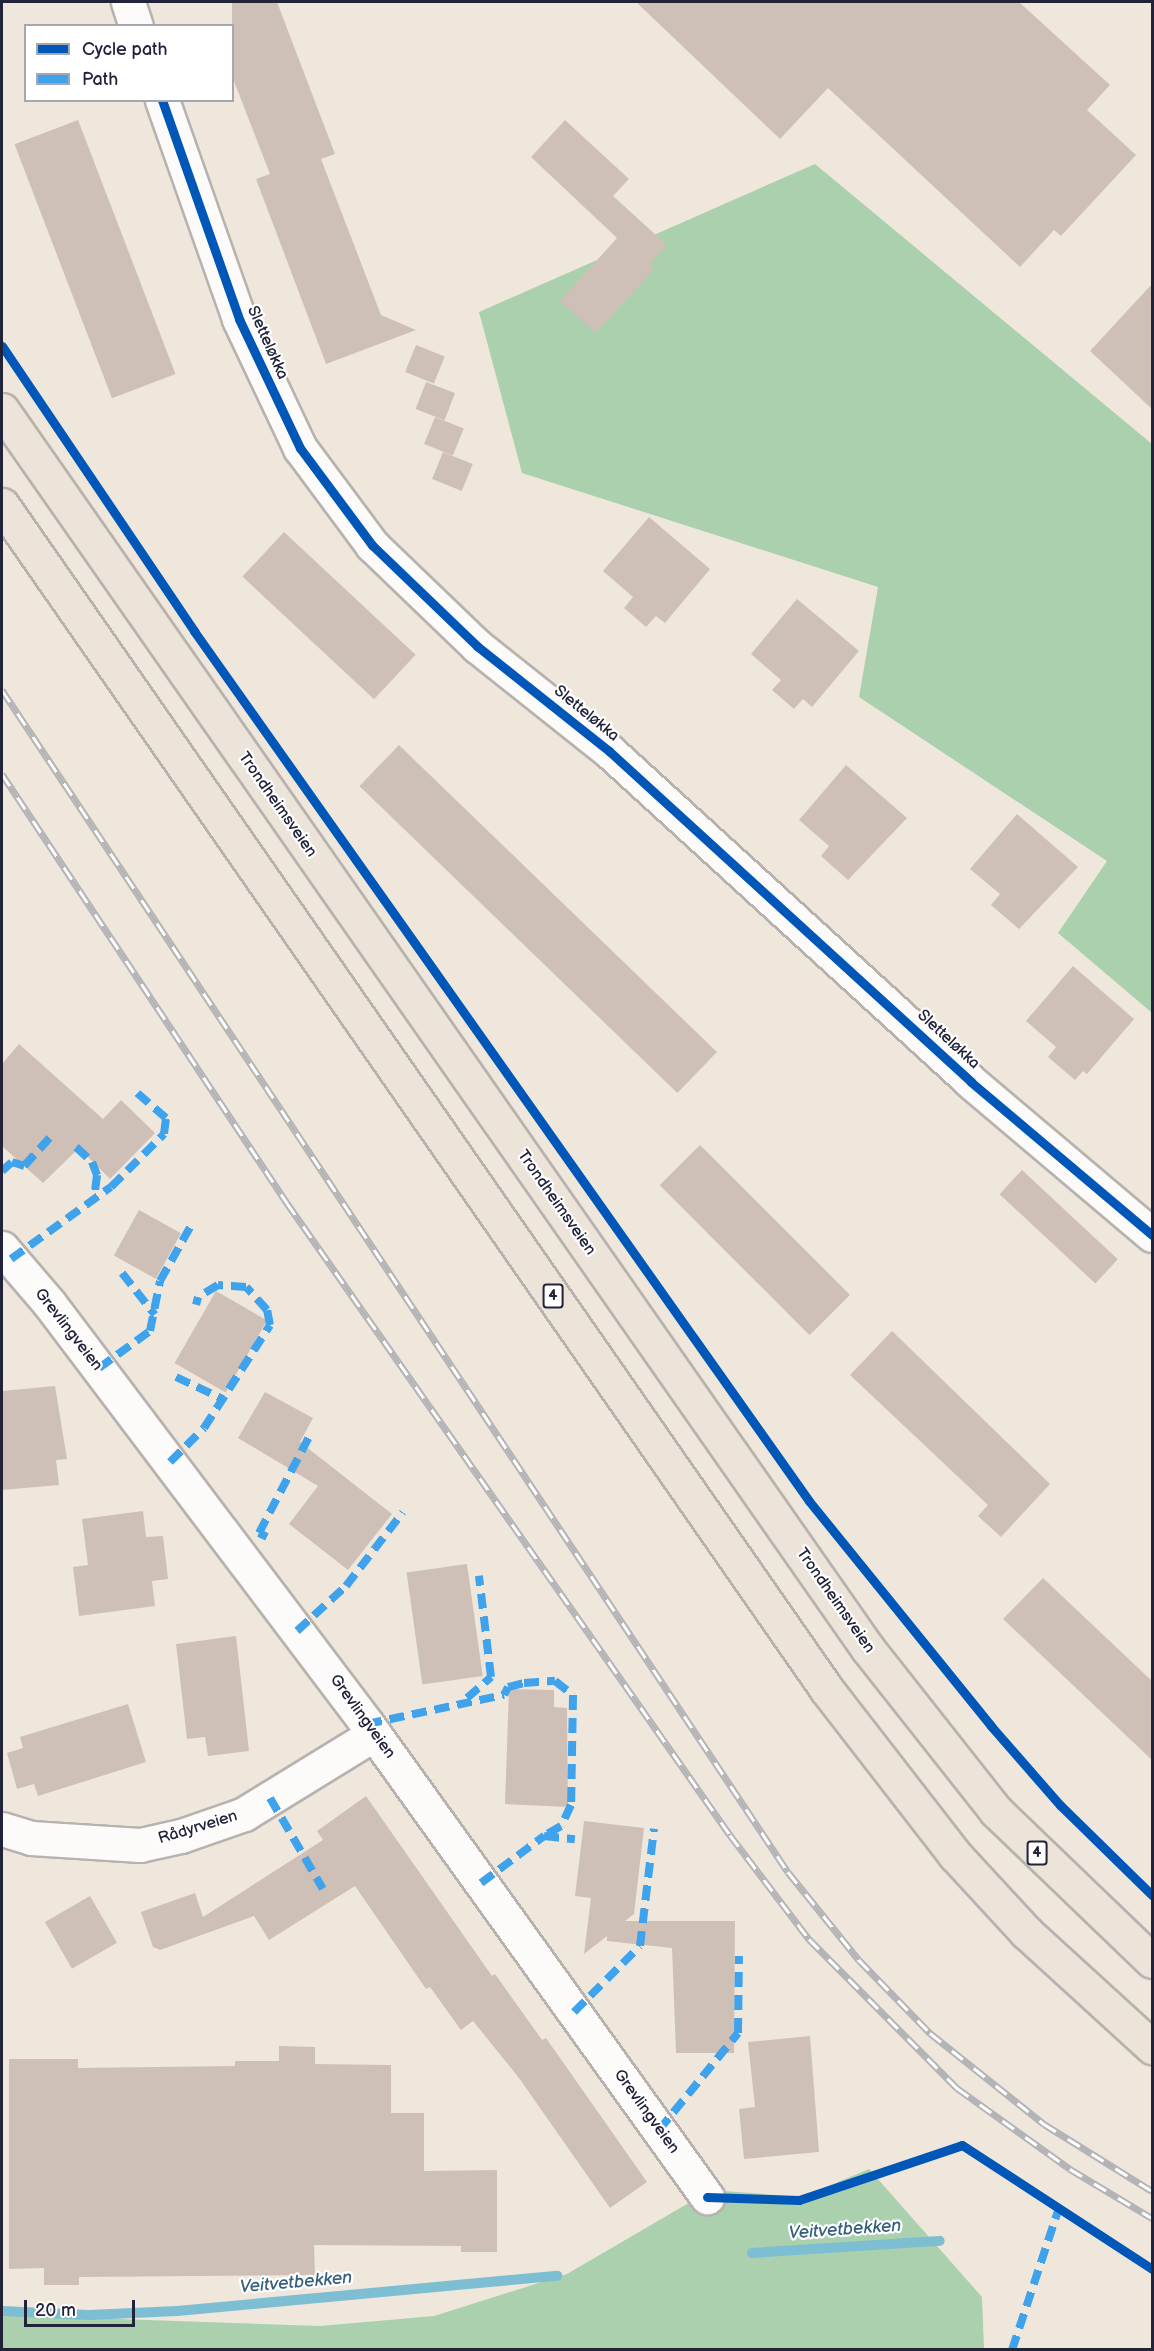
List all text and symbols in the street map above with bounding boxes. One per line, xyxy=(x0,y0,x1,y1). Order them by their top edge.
legend xyxy=(24,24,234,102)
text: Cycle path xyxy=(82,39,168,60)
text: Path xyxy=(82,69,118,90)
street label: Sletteløkka xyxy=(242,303,292,383)
street label: Sletteløkka xyxy=(550,682,622,746)
street label: Trondheimsveien xyxy=(234,749,320,861)
street label: Sletteløkka xyxy=(913,1006,983,1074)
street label: Trondheimsveien xyxy=(513,1147,599,1259)
road number: 4 xyxy=(542,1284,564,1308)
street label: Grevlingveien xyxy=(30,1285,106,1375)
street label: Trondheimsveien xyxy=(792,1545,878,1657)
street label: Grevlingveien xyxy=(325,1671,399,1763)
street label: Rådyrveien xyxy=(156,1807,240,1849)
road number: 4 xyxy=(1026,1841,1048,1865)
street label: Grevlingveien xyxy=(609,2066,683,2158)
water label: Veitvetbekken xyxy=(788,2215,902,2245)
water label: Veitvetbekken xyxy=(239,2267,353,2299)
scale bar xyxy=(27,2288,138,2326)
text: 20 m xyxy=(35,2300,76,2321)

